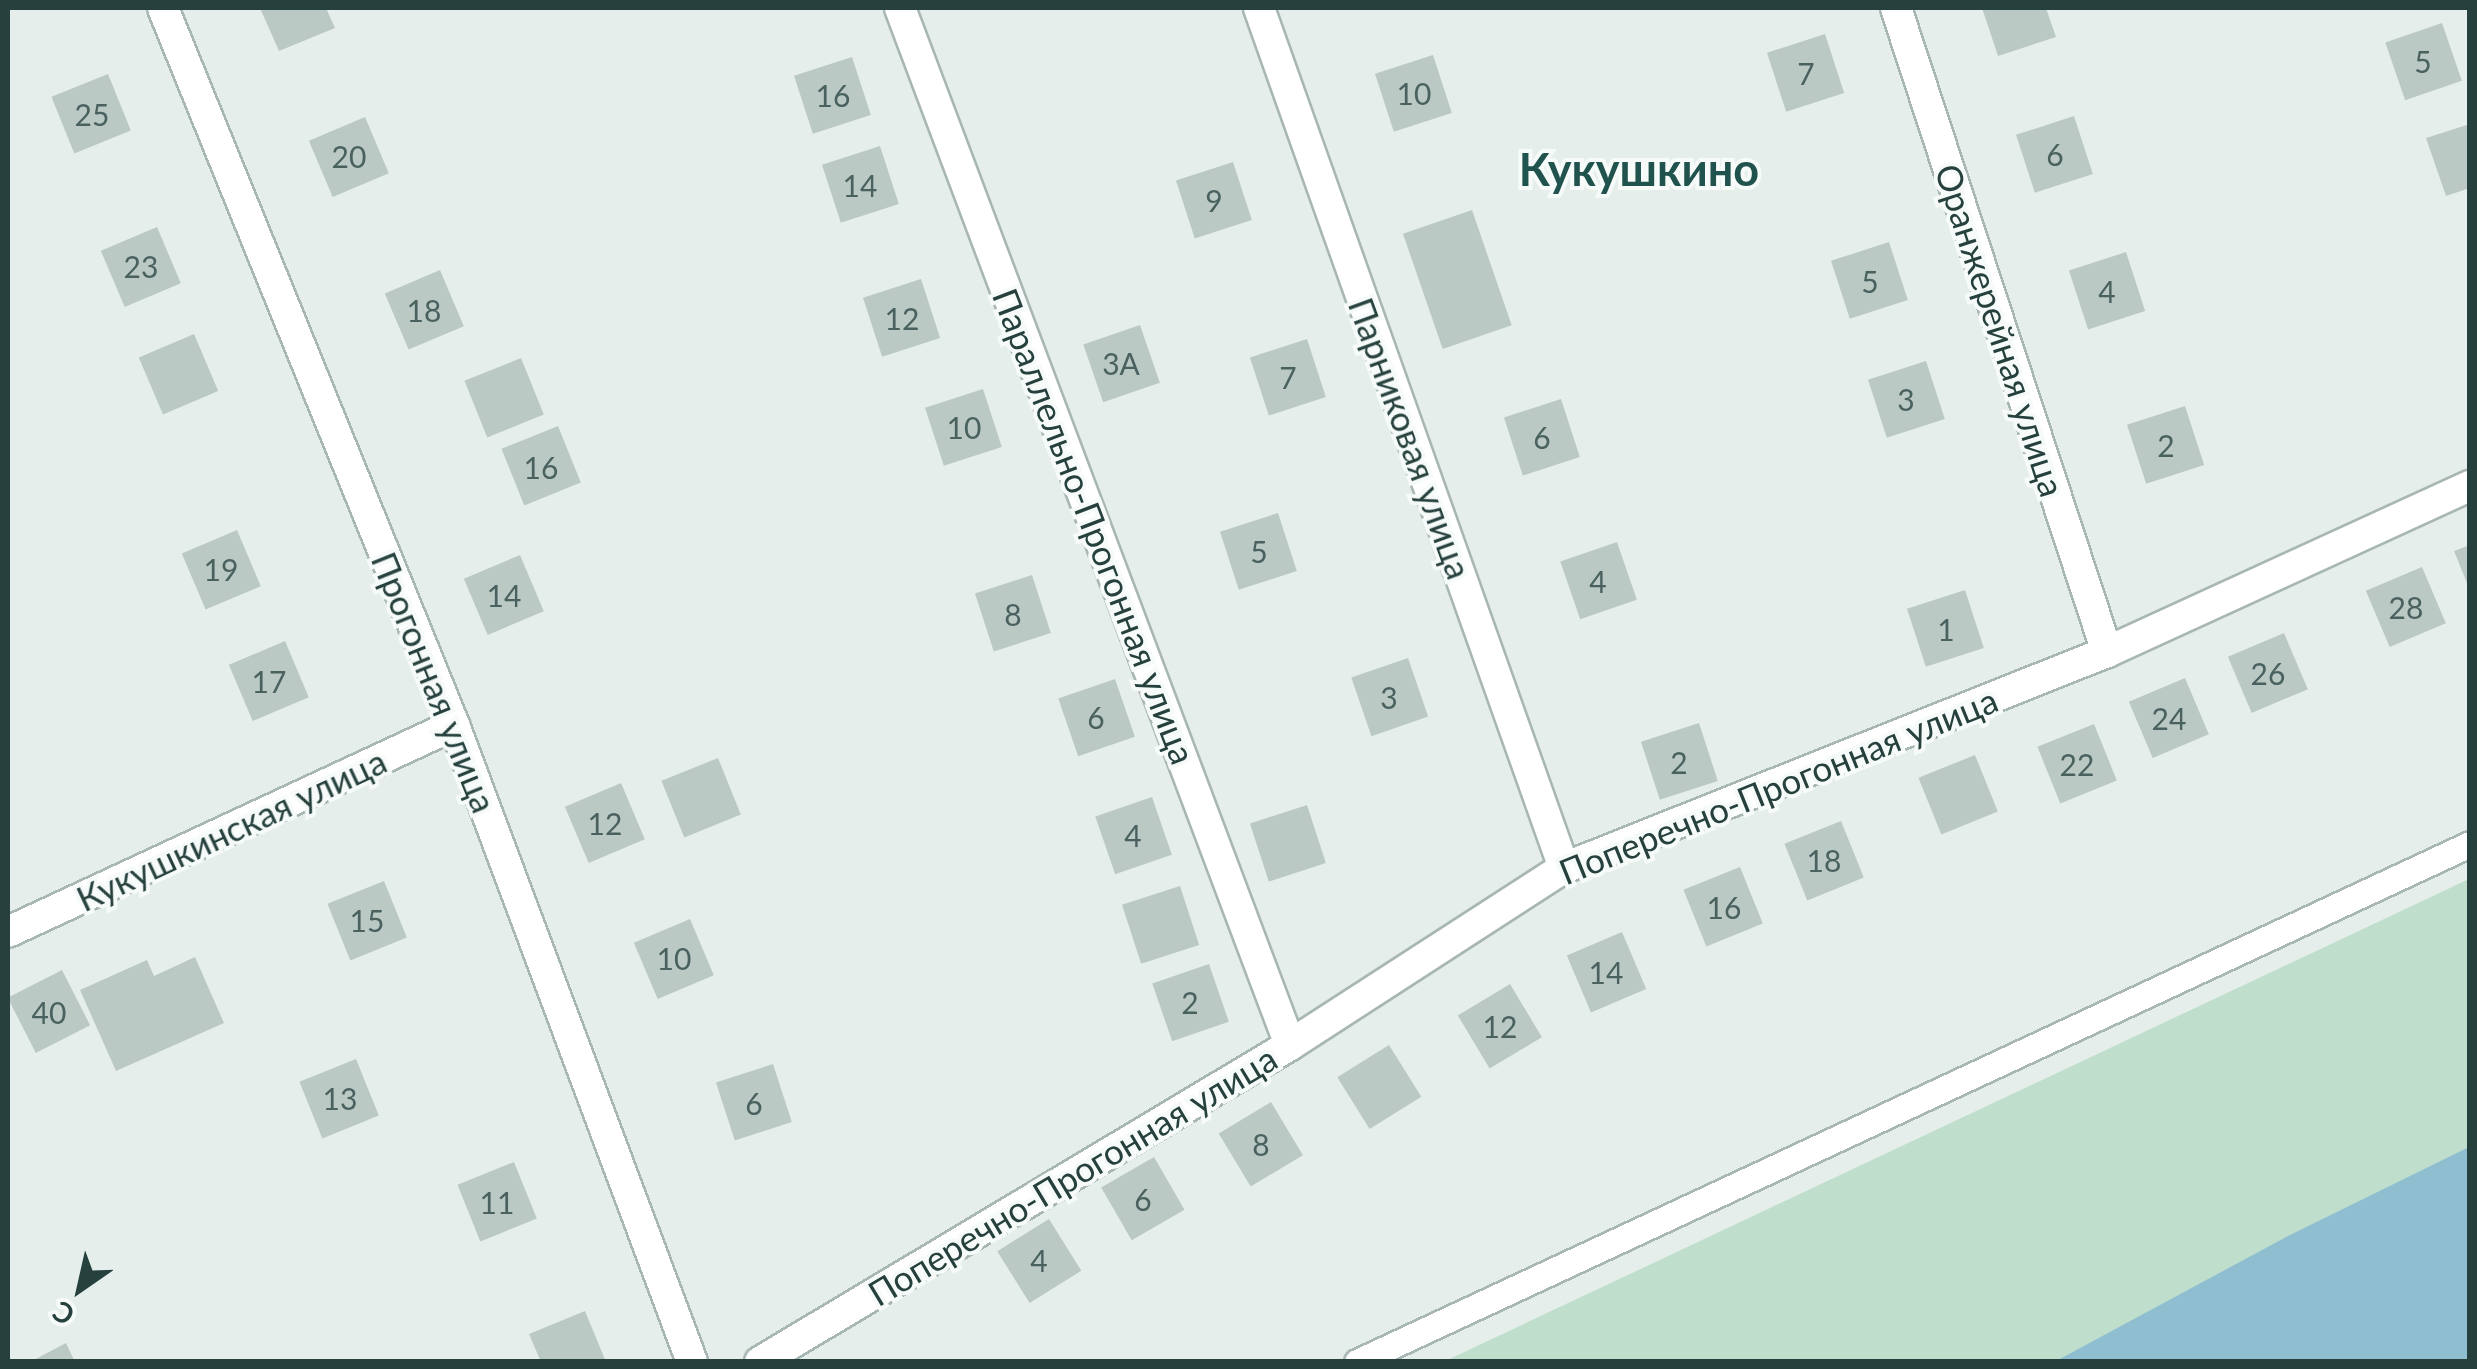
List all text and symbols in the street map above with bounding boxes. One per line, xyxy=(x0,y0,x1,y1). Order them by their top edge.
house number: 5 xyxy=(2414,43,2432,79)
house number: 7 xyxy=(1797,55,1815,91)
house number: 10 xyxy=(1397,75,1431,111)
house number: 16 xyxy=(816,77,850,113)
house number: 25 xyxy=(75,96,109,132)
house number: 6 xyxy=(2046,136,2064,172)
house number: 20 xyxy=(332,138,366,174)
district label: Кукушкино xyxy=(1519,143,1759,197)
street label: Оранжерейная улица xyxy=(1927,159,2075,501)
house number: 14 xyxy=(843,167,877,203)
house number: 9 xyxy=(1205,182,1223,218)
house number: 23 xyxy=(124,248,158,284)
house number: 5 xyxy=(1861,263,1879,299)
house number: 4 xyxy=(2098,273,2116,309)
street label: Параллельно-Прогонная улица xyxy=(985,282,1205,770)
house number: 18 xyxy=(407,292,441,328)
street label: Парниковая улица xyxy=(1341,292,1481,584)
house number: 12 xyxy=(885,300,919,336)
house number: 3А xyxy=(1102,345,1140,381)
house number: 7 xyxy=(1279,359,1297,395)
house number: 3 xyxy=(1897,381,1915,417)
house number: 10 xyxy=(947,409,981,445)
house number: 6 xyxy=(1533,419,1551,455)
house number: 2 xyxy=(2157,427,2175,463)
house number: 16 xyxy=(524,449,558,485)
house number: 5 xyxy=(1250,533,1268,569)
street label: Прогонная улица xyxy=(364,546,506,818)
house number: 19 xyxy=(204,551,238,587)
house number: 4 xyxy=(1589,563,1607,599)
house number: 14 xyxy=(487,577,521,613)
house number: 28 xyxy=(2389,589,2423,625)
house number: 8 xyxy=(1004,596,1022,632)
house number: 1 xyxy=(1937,611,1955,647)
house number: 26 xyxy=(2251,655,2285,691)
house number: 17 xyxy=(252,663,286,699)
street label: Поперечно-Прогонная улица xyxy=(1553,678,2003,892)
house number: 3 xyxy=(1380,679,1398,715)
house number: 6 xyxy=(1087,699,1105,735)
house number: 24 xyxy=(2152,700,2186,736)
street label: Кукушкинская улица xyxy=(70,739,392,919)
house number: 2 xyxy=(1670,744,1688,780)
house number: 22 xyxy=(2060,746,2094,782)
house number: 12 xyxy=(588,805,622,841)
house number: 4 xyxy=(1124,817,1142,853)
house number: 18 xyxy=(1807,842,1841,878)
house number: 16 xyxy=(1707,889,1741,925)
house number: 15 xyxy=(350,902,384,938)
house number: 10 xyxy=(657,940,691,976)
house number: 14 xyxy=(1589,954,1623,990)
house number: 2 xyxy=(1181,984,1199,1020)
house number: 40 xyxy=(32,994,66,1030)
house number: 12 xyxy=(1483,1008,1517,1044)
street label: Поперечно-Прогонная улица xyxy=(860,1036,1284,1314)
house number: 13 xyxy=(323,1080,357,1116)
house number: 6 xyxy=(745,1085,763,1121)
house number: 8 xyxy=(1252,1126,1270,1162)
house number: 6 xyxy=(1134,1181,1152,1217)
house number: 11 xyxy=(480,1184,514,1220)
north arrow xyxy=(30,1239,130,1339)
house number: 4 xyxy=(1030,1242,1048,1278)
text: С xyxy=(46,1295,80,1333)

